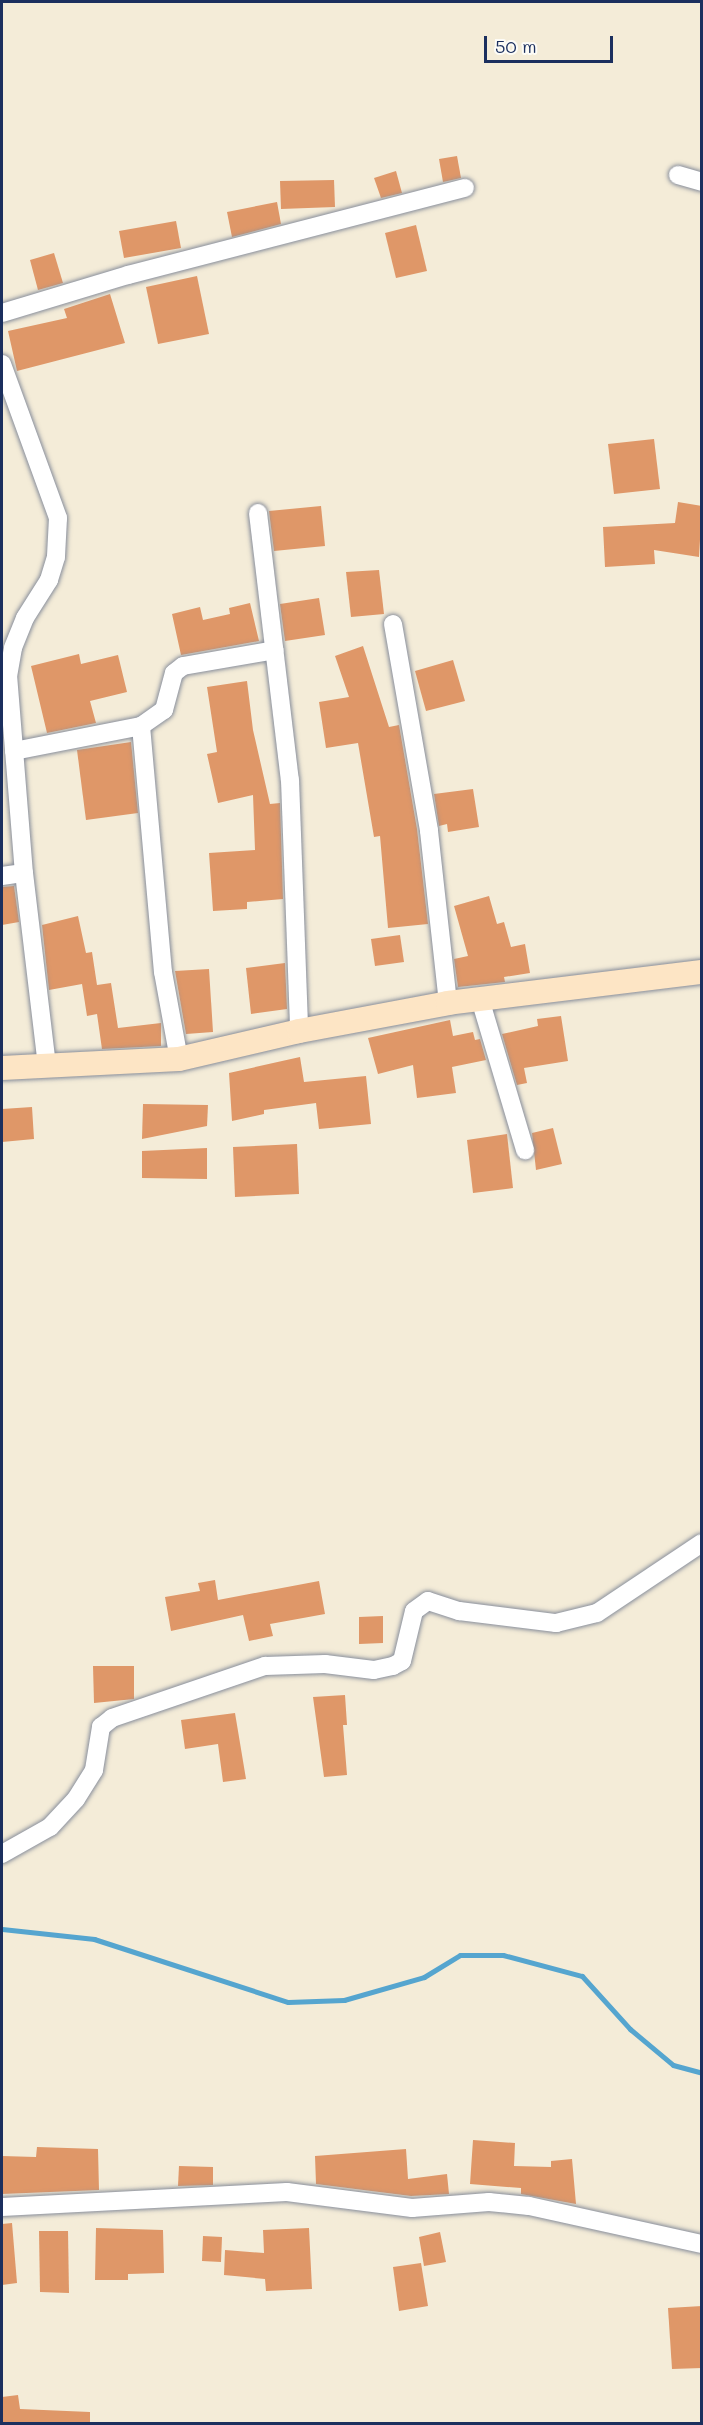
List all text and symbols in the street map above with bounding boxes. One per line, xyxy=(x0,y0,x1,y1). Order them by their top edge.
scale bar xyxy=(487,24,616,62)
text: 50 m xyxy=(495,34,537,58)

